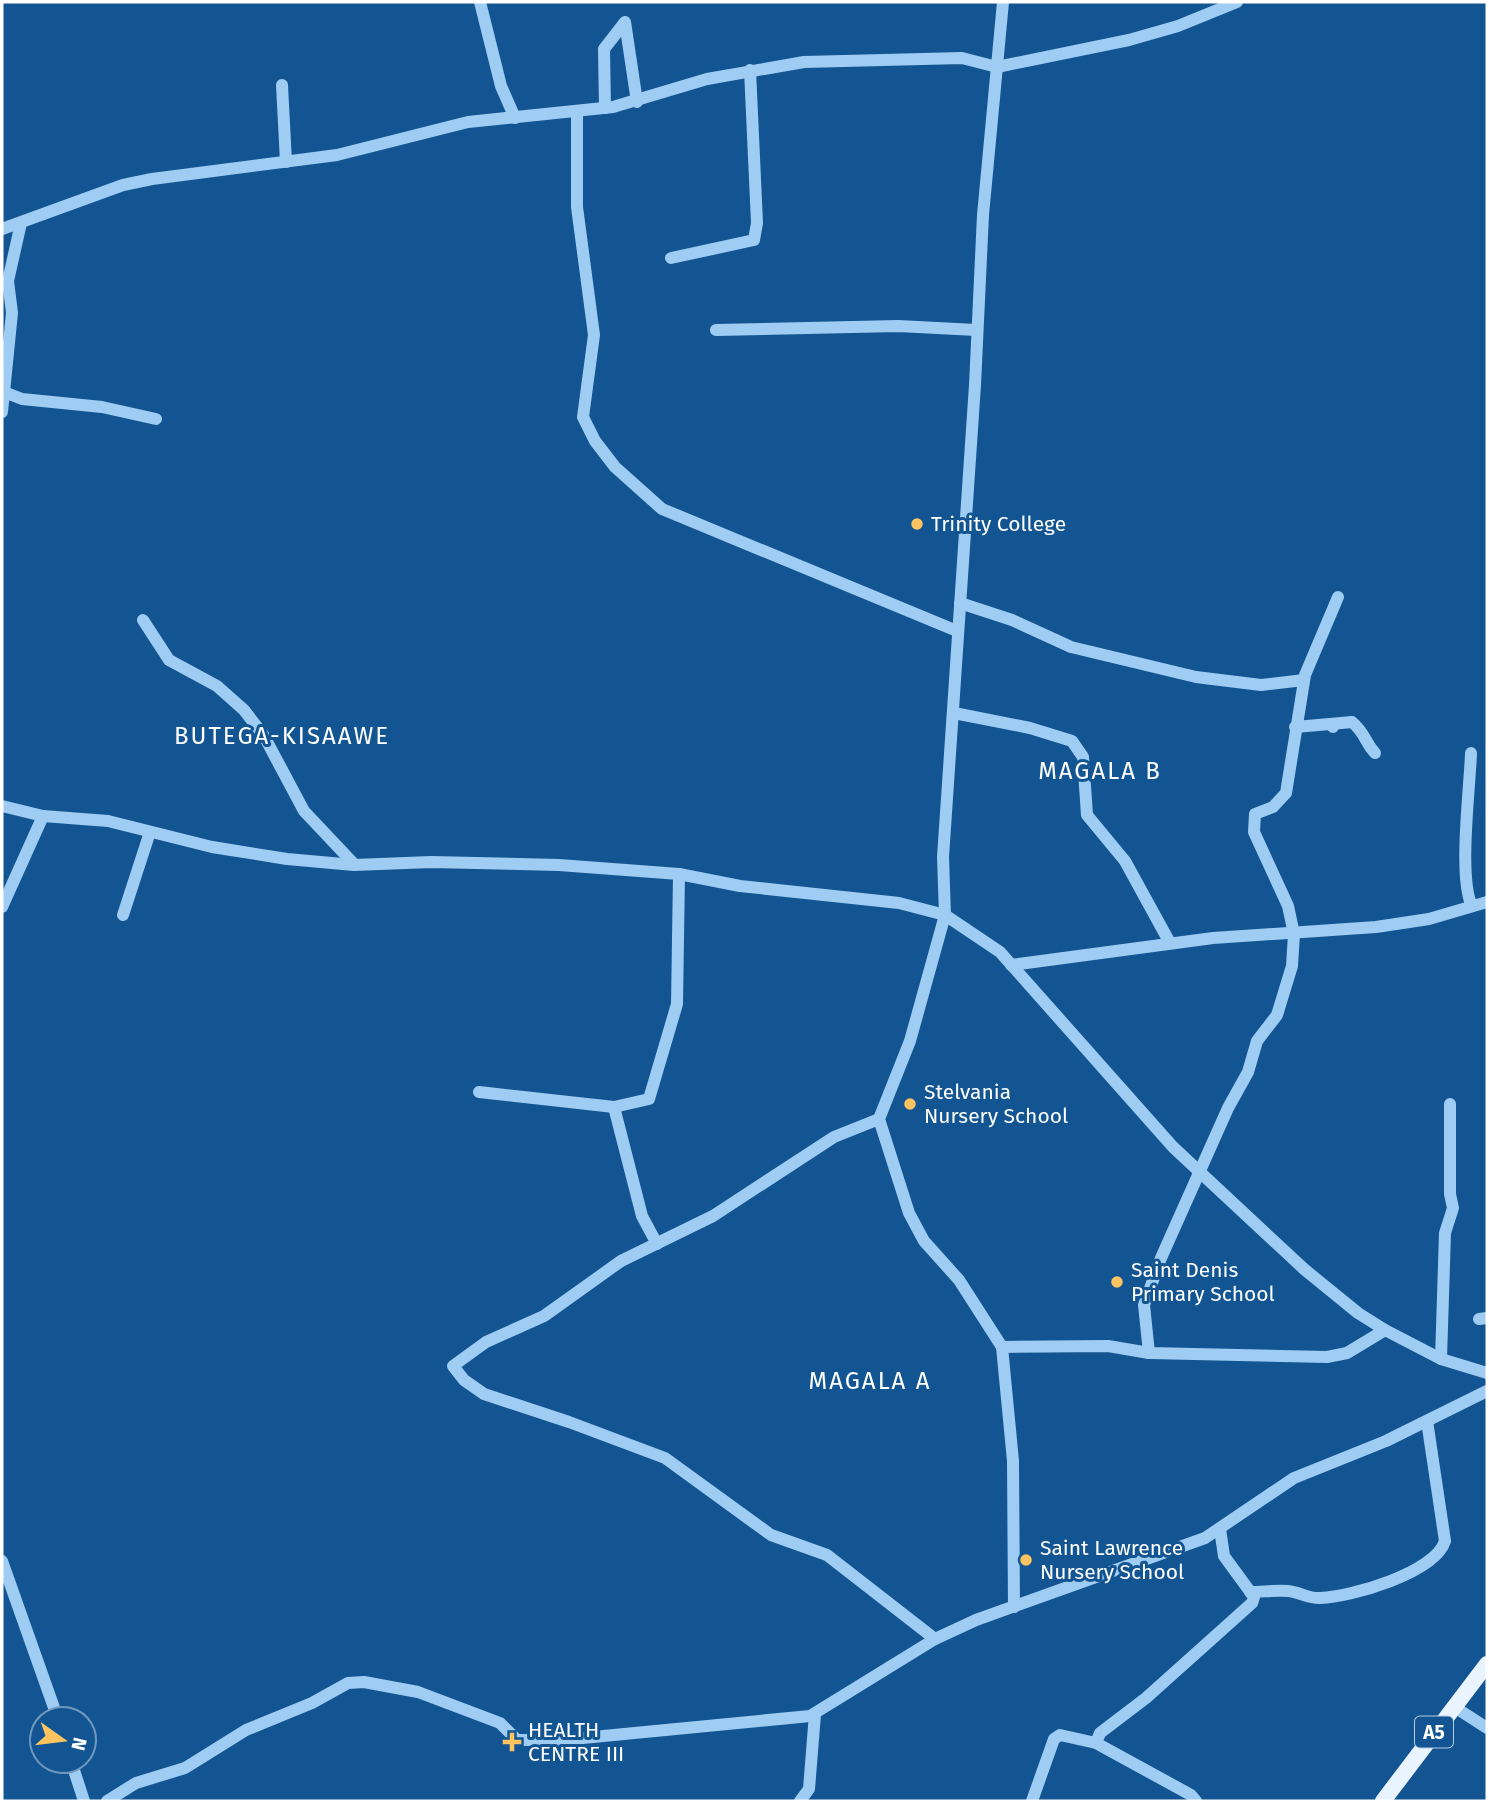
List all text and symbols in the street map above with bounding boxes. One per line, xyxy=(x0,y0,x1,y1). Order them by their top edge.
place label: Trinity College xyxy=(931,511,1066,537)
marker: Trinity College xyxy=(909,516,925,532)
district label: BUTEGA-KISAAWE xyxy=(174,722,390,750)
district label: MAGALA B xyxy=(1038,757,1162,785)
place label: Stelvania Nursery School xyxy=(924,1079,1068,1129)
marker: Stelvania Nursery School xyxy=(902,1096,918,1112)
place label: Saint Denis Primary School xyxy=(1131,1257,1275,1307)
marker: Saint Denis Primary School xyxy=(1109,1274,1125,1290)
district label: MAGALA A xyxy=(809,1367,931,1395)
place label: Saint Lawrence Nursery School xyxy=(1040,1535,1184,1585)
marker: Saint Lawrence Nursery School xyxy=(1018,1552,1034,1568)
north arrow xyxy=(28,1705,98,1775)
road number: A5 xyxy=(1415,1716,1453,1748)
place label: HEALTH CENTRE III xyxy=(528,1717,624,1767)
marker: HEALTH CENTRE III xyxy=(502,1732,522,1752)
text: N xyxy=(66,1735,92,1753)

